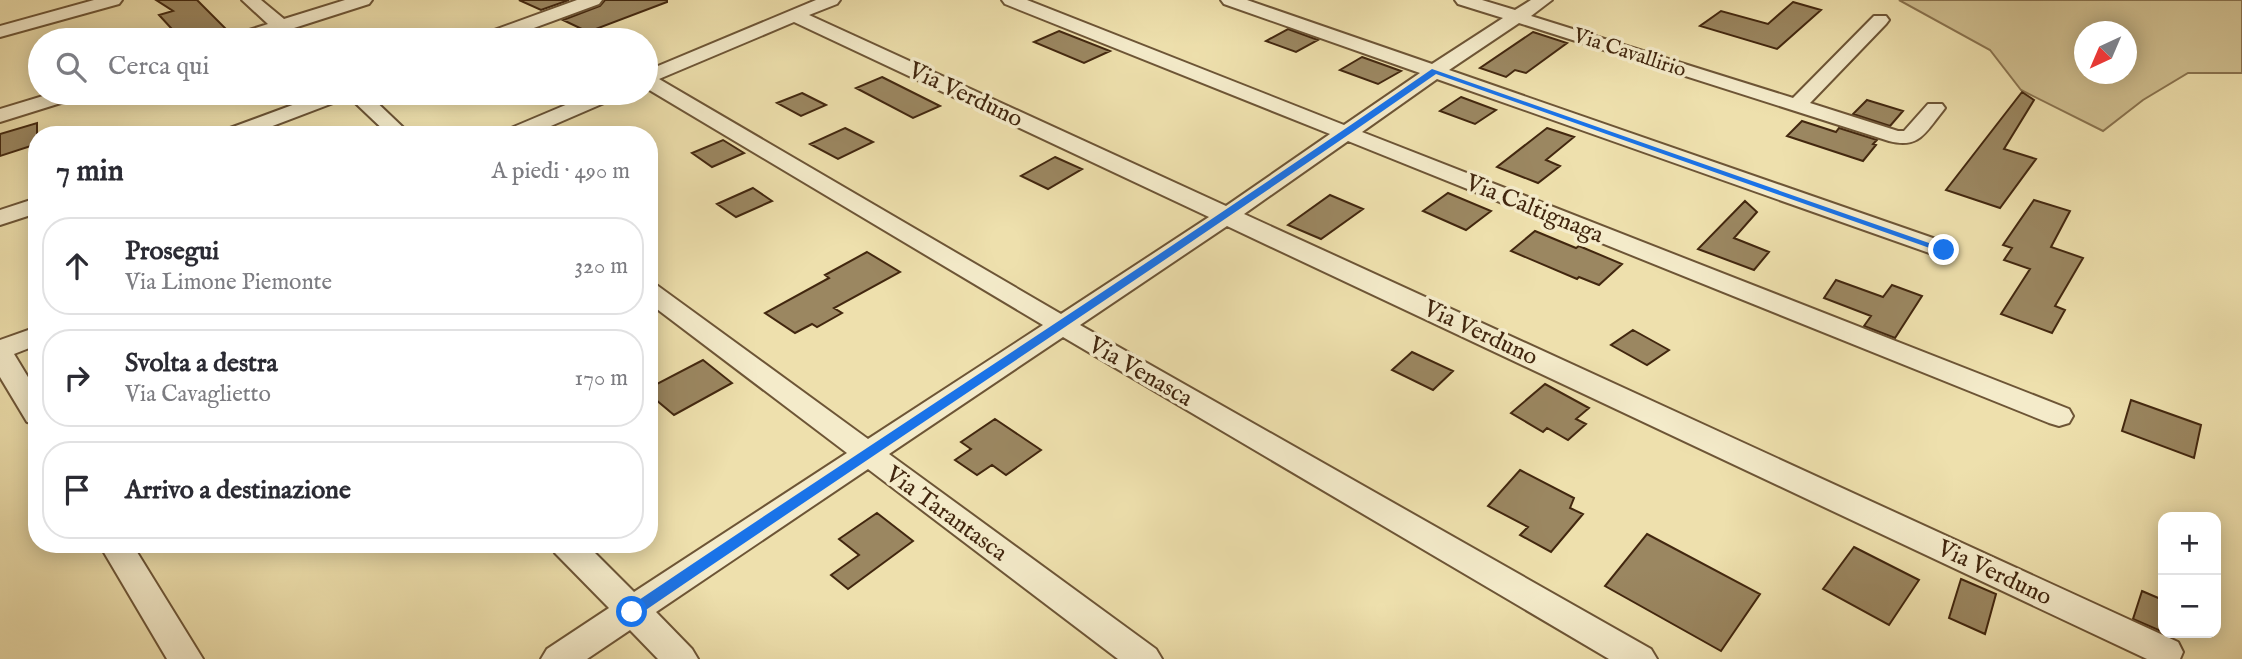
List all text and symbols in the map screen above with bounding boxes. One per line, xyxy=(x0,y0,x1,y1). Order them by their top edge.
north arrow xyxy=(2074,21,2137,84)
street label: Via Cavallirio xyxy=(1569,22,1689,84)
search box xyxy=(28,28,658,105)
icon: search xyxy=(52,48,90,86)
text: Cerca qui xyxy=(108,50,209,83)
street label: Via Verduno xyxy=(902,55,1028,135)
text: 7 min xyxy=(56,153,124,191)
text: A piedi · 490 m xyxy=(492,157,630,186)
street label: Via Caltignaga xyxy=(1460,167,1609,251)
route end xyxy=(1928,234,1959,265)
text: Prosegui xyxy=(125,235,219,268)
icon: ahead xyxy=(58,247,96,285)
text: 320 m xyxy=(575,252,628,281)
text: Via Limone Piemonte xyxy=(125,268,332,297)
street label: Via Verduno xyxy=(1417,293,1543,373)
street label: Via Venasca xyxy=(1082,330,1199,415)
text: Svolta a destra xyxy=(125,347,278,380)
icon: right xyxy=(58,359,96,397)
text: 170 m xyxy=(575,364,628,393)
text: Via Cavaglietto xyxy=(125,380,271,409)
street label: Via Tarantasca xyxy=(878,459,1014,569)
icon: arrive xyxy=(58,471,96,509)
text: Arrivo a destinazione xyxy=(125,474,351,507)
map controls xyxy=(2158,512,2221,638)
button: + xyxy=(2158,512,2221,575)
street label: Via Verduno xyxy=(1931,533,2057,613)
button: − xyxy=(2158,575,2221,638)
route start xyxy=(616,596,647,627)

